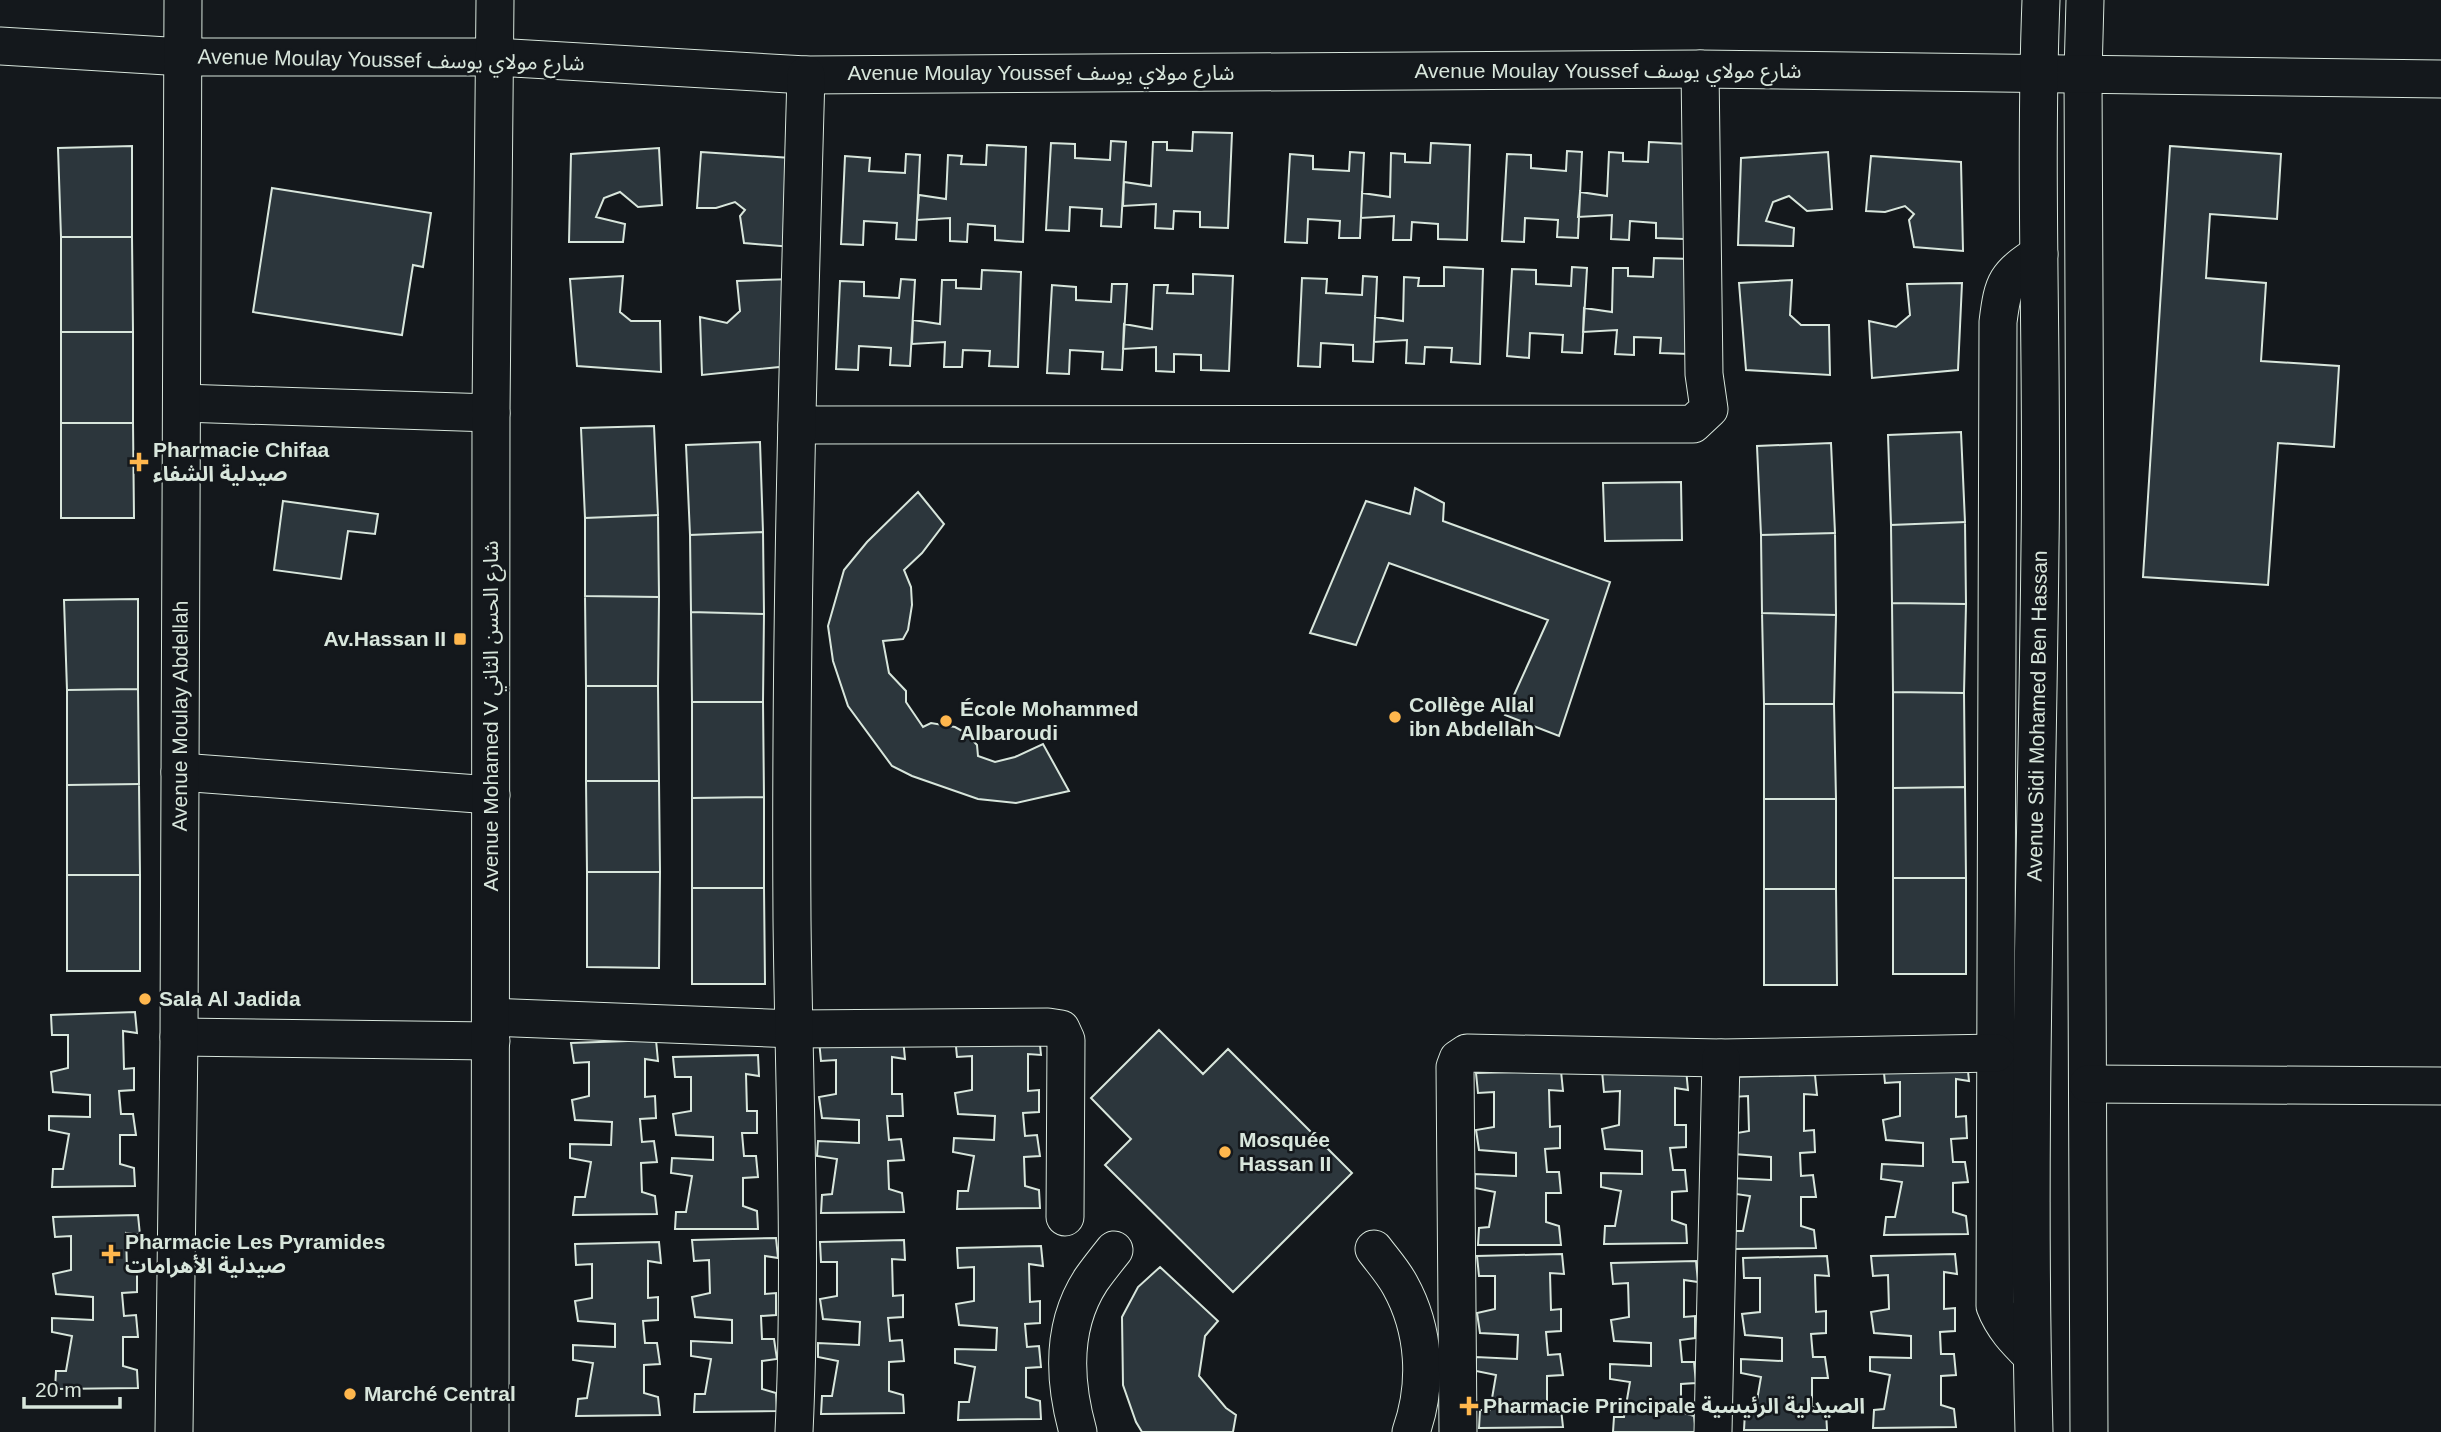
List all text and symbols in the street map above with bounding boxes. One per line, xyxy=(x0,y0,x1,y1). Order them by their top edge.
street label: Avenue Moulay Youssef شارع مولاي يوسف xyxy=(197,45,585,79)
street label: Avenue Moulay Youssef شارع مولاي يوسف xyxy=(1414,59,1802,87)
street label: Avenue Moulay Youssef شارع مولاي يوسف xyxy=(847,61,1235,89)
place label: Pharmacie Chifaa صيدلية الشفاء xyxy=(153,438,330,486)
marker: Pharmacie Chifaa صيدلية الشفاء xyxy=(131,454,147,470)
street label: Avenue Mohamed V شارع الحسن الثاني xyxy=(479,541,507,891)
street label: Avenue Sidi Mohamed Ben Hassan xyxy=(2023,550,2051,882)
street label: Avenue Moulay Abdellah xyxy=(168,601,192,832)
place label: Av.Hassan II xyxy=(323,627,446,650)
marker: Av.Hassan II xyxy=(452,631,468,647)
place label: Collège Allal ibn Abdellah xyxy=(1409,693,1534,740)
place label: École Mohammed Albaroudi xyxy=(960,697,1139,744)
marker: Collège Allal ibn Abdellah xyxy=(1387,709,1403,725)
marker: École Mohammed Albaroudi xyxy=(938,713,954,729)
place label: Sala Al Jadida xyxy=(159,987,301,1010)
marker: Sala Al Jadida xyxy=(137,991,153,1007)
place label: Mosquée Hassan II xyxy=(1239,1128,1331,1175)
marker: Mosquée Hassan II xyxy=(1217,1144,1233,1160)
place label: Pharmacie Les Pyramides صيدلية الأهرامات xyxy=(125,1230,385,1278)
marker: Pharmacie Les Pyramides صيدلية الأهرامات xyxy=(103,1246,119,1262)
scale bar xyxy=(24,1366,121,1410)
text: 20 m xyxy=(35,1378,82,1401)
place label: Marché Central xyxy=(364,1382,516,1405)
marker: Marché Central xyxy=(342,1386,358,1402)
place label: Pharmacie Principale الصيدلية الرئيسية xyxy=(1483,1394,1865,1418)
marker: Pharmacie Principale الصيدلية الرئيسية xyxy=(1461,1398,1477,1414)

